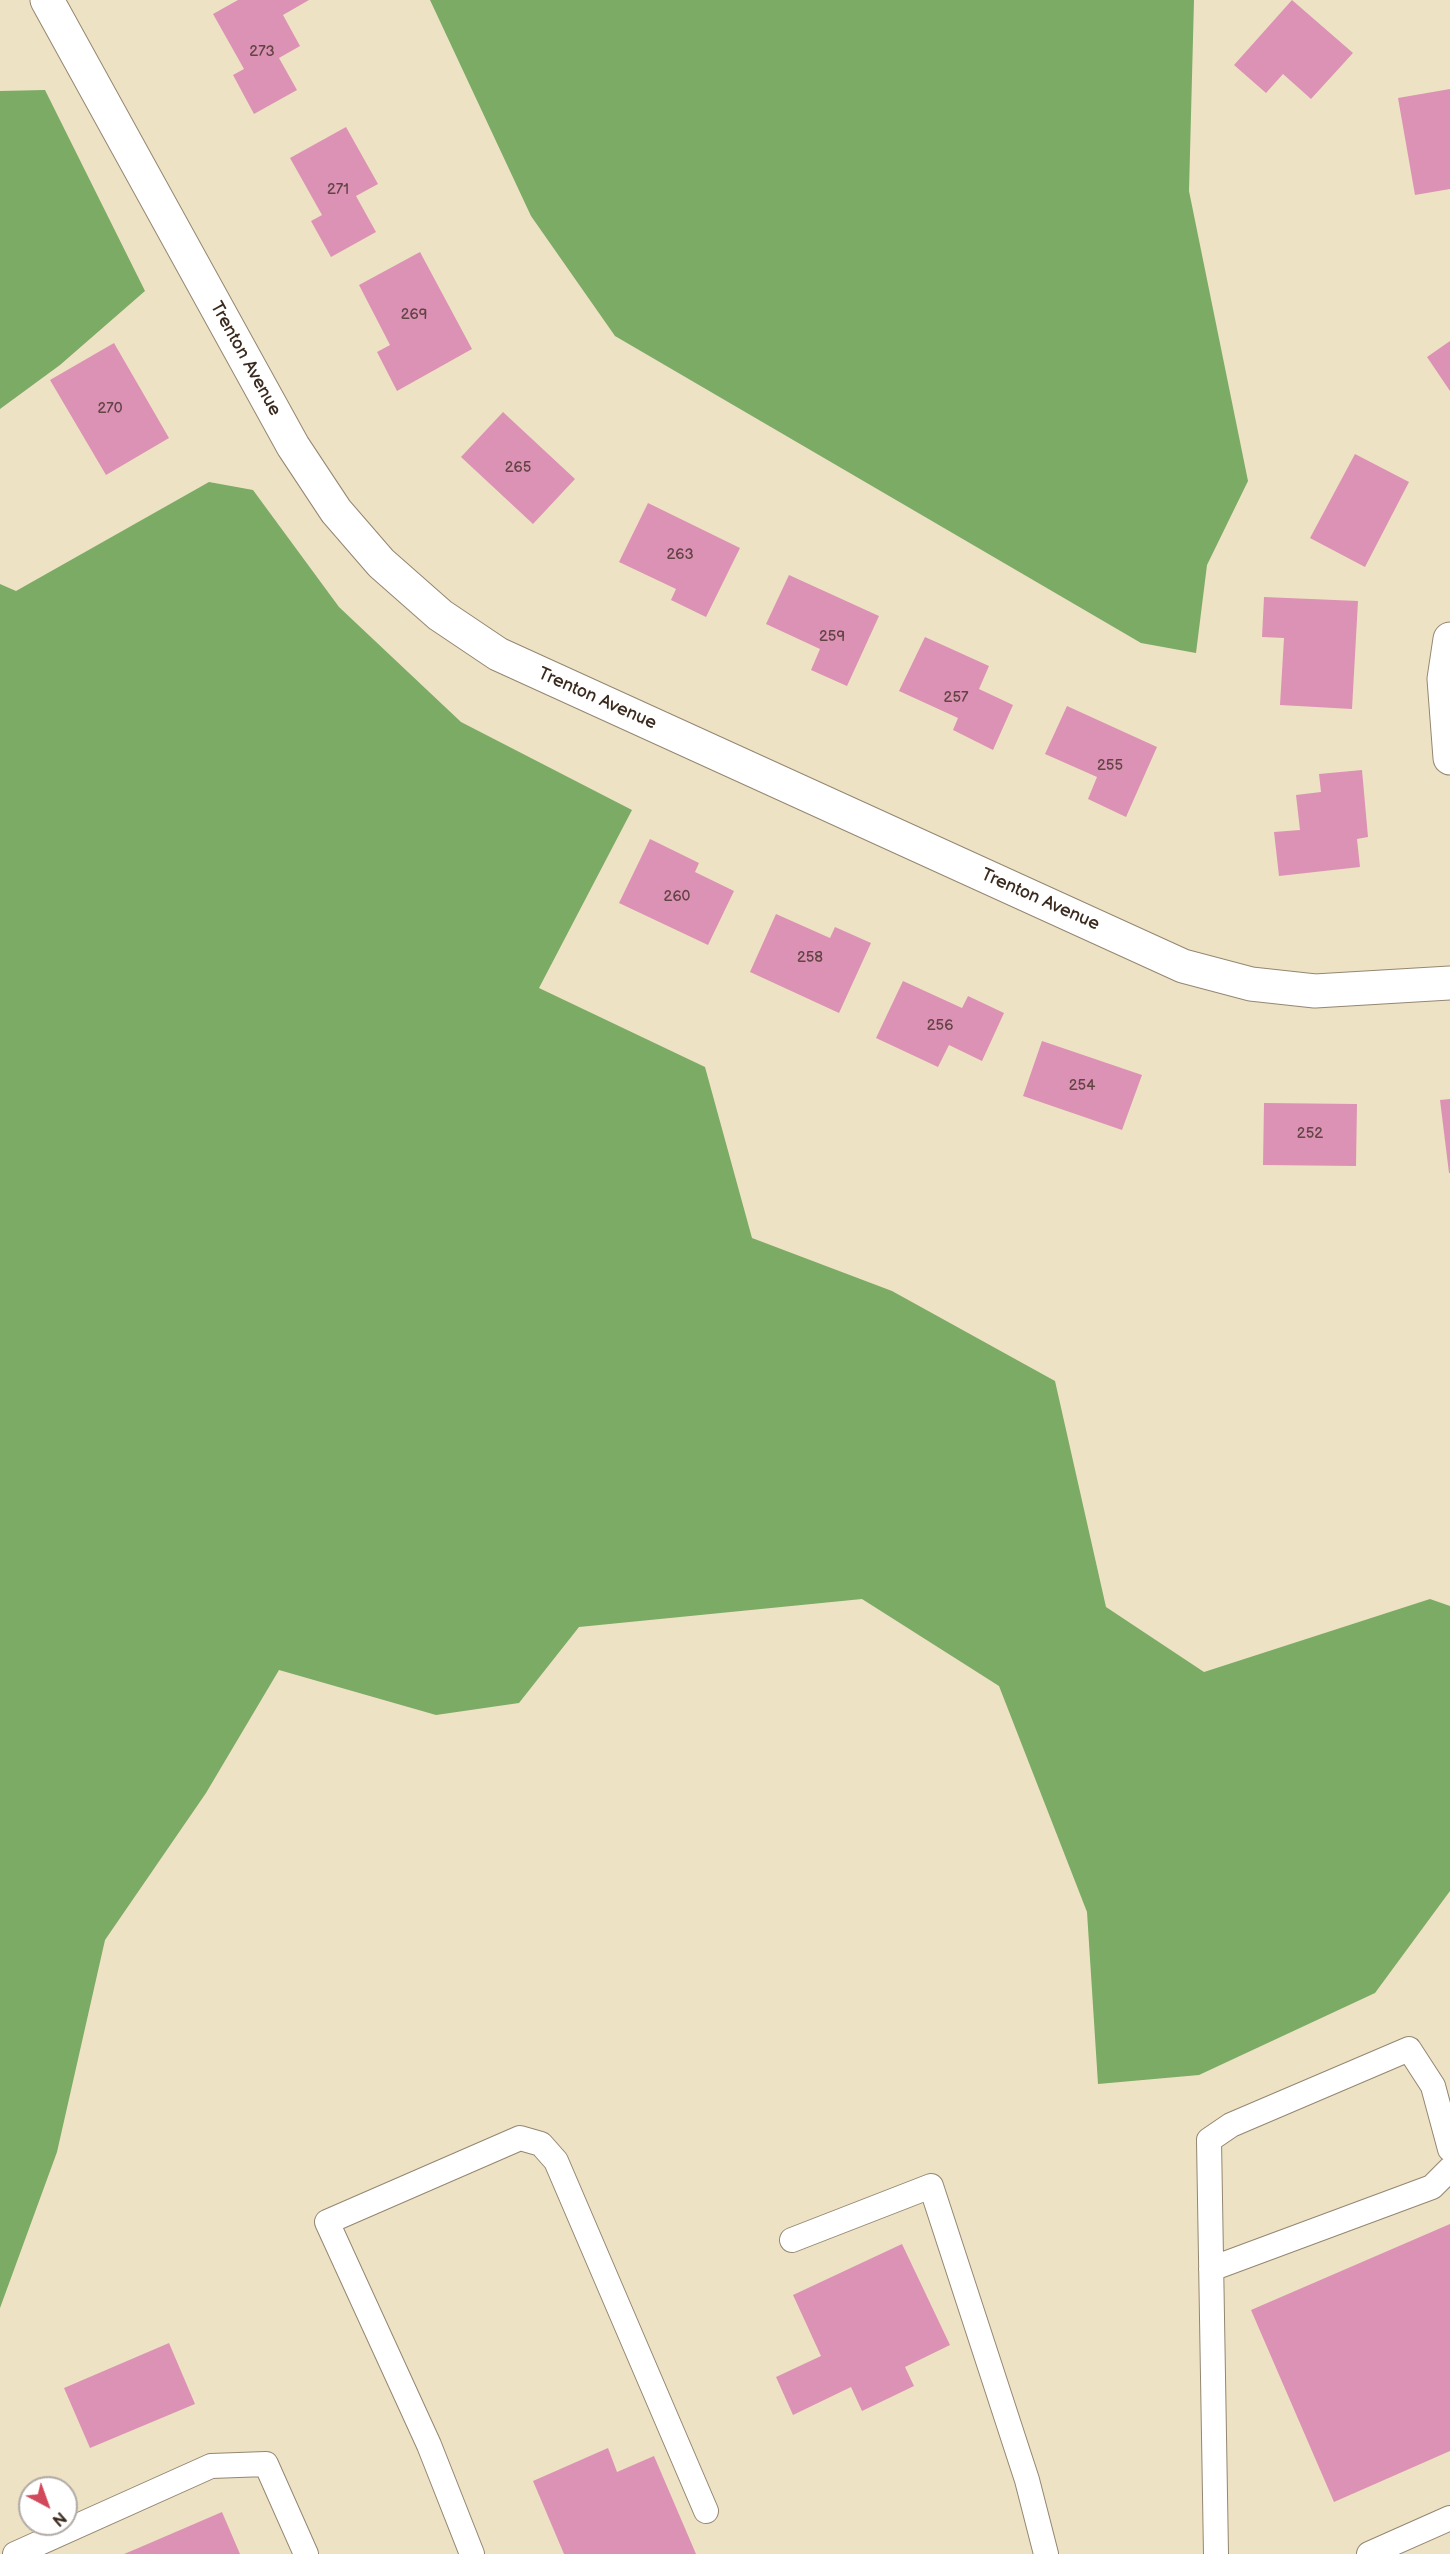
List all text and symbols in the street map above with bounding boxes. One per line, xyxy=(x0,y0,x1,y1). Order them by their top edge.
house number: 273 xyxy=(249,43,275,61)
house number: 271 xyxy=(327,181,349,199)
street label: Trenton Avenue xyxy=(205,298,285,420)
house number: 269 xyxy=(401,306,427,324)
house number: 270 xyxy=(97,400,123,418)
house number: 265 xyxy=(505,459,531,477)
house number: 263 xyxy=(666,546,694,564)
house number: 259 xyxy=(819,628,845,646)
street label: Trenton Avenue xyxy=(534,663,660,735)
house number: 257 xyxy=(944,689,968,707)
house number: 255 xyxy=(1097,757,1123,775)
street label: Trenton Avenue xyxy=(977,864,1103,936)
house number: 260 xyxy=(664,888,690,906)
house number: 258 xyxy=(797,949,823,967)
house number: 256 xyxy=(927,1017,953,1035)
house number: 254 xyxy=(1069,1077,1095,1095)
house number: 252 xyxy=(1297,1125,1323,1143)
north arrow xyxy=(18,2476,78,2536)
text: N xyxy=(48,2507,70,2530)

